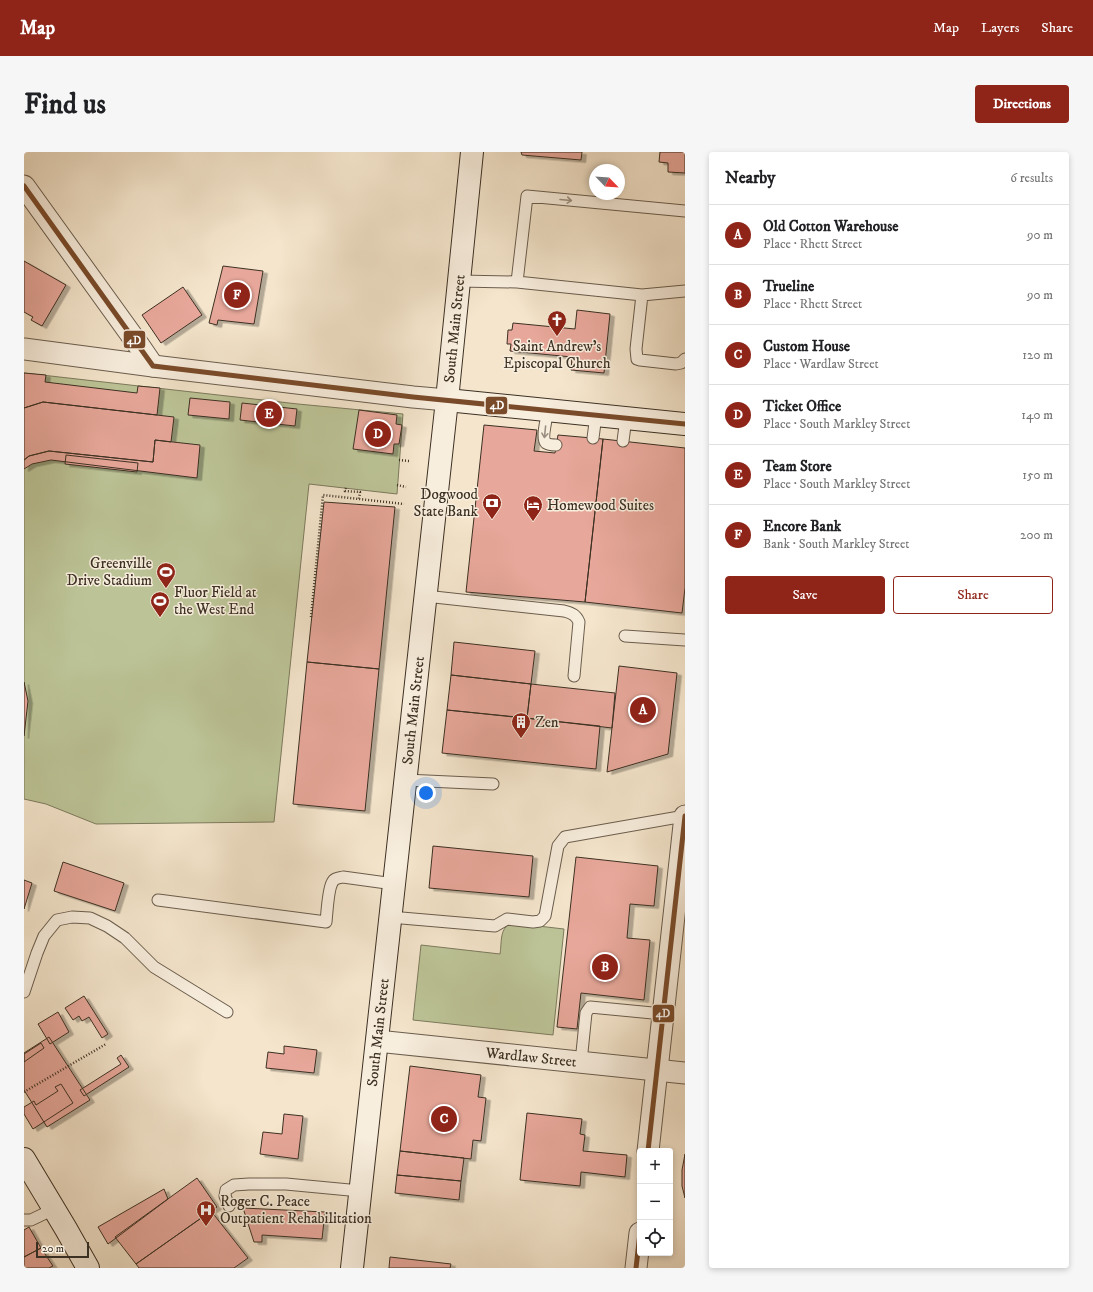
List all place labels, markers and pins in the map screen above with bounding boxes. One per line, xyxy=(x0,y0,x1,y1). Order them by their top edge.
pin: F xyxy=(224,280,250,310)
church icon: Saint Andrew's Episcopal Church xyxy=(546,309,568,337)
place label: Saint Andrew's Episcopal Church xyxy=(503,337,611,373)
pin: E xyxy=(256,399,282,429)
pin: D xyxy=(365,419,391,449)
place label: Dogwood State Bank xyxy=(414,485,479,521)
bank icon: Dogwood State Bank xyxy=(481,492,503,520)
hotel icon: Homewood Suites xyxy=(522,494,544,522)
place label: Homewood Suites xyxy=(547,496,654,515)
place label: Greenville Drive Stadium xyxy=(67,554,152,590)
sports icon: Greenville Drive Stadium xyxy=(155,561,177,589)
place label: Fluor Field at the West End xyxy=(174,583,257,619)
sports icon: Fluor Field at the West End xyxy=(149,590,171,618)
pin: A xyxy=(630,695,656,725)
building icon: Zen xyxy=(510,711,532,739)
place label: Zen xyxy=(535,713,559,732)
pin: B xyxy=(592,952,618,982)
pin: C xyxy=(431,1104,457,1134)
place label: Roger C. Peace Outpatient Rehabilitation xyxy=(220,1192,372,1228)
hospital icon: Roger C. Peace Outpatient Rehabilitation xyxy=(195,1199,217,1227)

